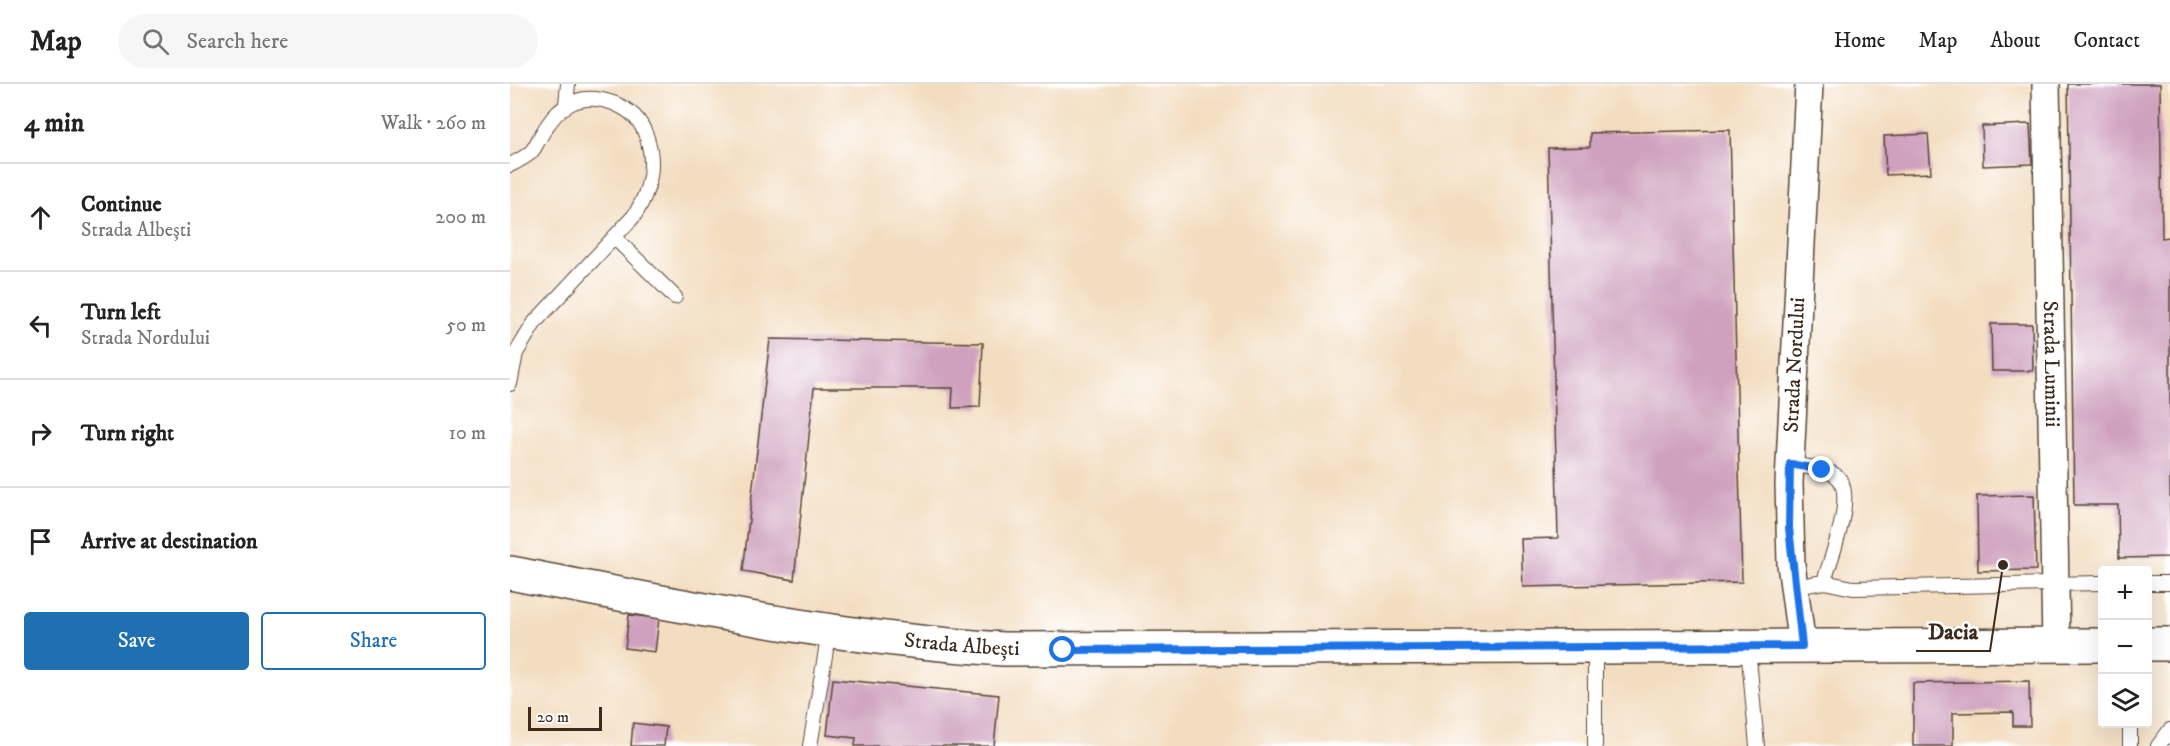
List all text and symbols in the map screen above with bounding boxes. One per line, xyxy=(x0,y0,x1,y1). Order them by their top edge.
search box xyxy=(118,14,538,68)
text: Map xyxy=(30,24,82,59)
icon: search xyxy=(139,25,172,58)
text: Search here xyxy=(187,28,288,55)
text: Home xyxy=(1834,28,1886,54)
text: Map xyxy=(1919,28,1957,54)
text: About xyxy=(1990,28,2041,54)
text: Contact xyxy=(2074,28,2140,54)
text: 4 min xyxy=(24,107,84,140)
text: Walk · 260 m xyxy=(381,111,486,136)
text: Continue xyxy=(81,191,162,218)
icon: ahead xyxy=(24,201,57,234)
text: 200 m xyxy=(435,205,486,230)
text: Strada Albești xyxy=(81,218,191,243)
street label: Strada Nordului xyxy=(1779,297,1811,433)
text: Turn left xyxy=(81,299,161,326)
street label: Strada Luminii xyxy=(2037,300,2065,428)
icon: left xyxy=(24,309,57,342)
text: 50 m xyxy=(446,313,486,338)
text: Strada Nordului xyxy=(81,326,210,351)
icon: right xyxy=(24,417,57,450)
text: Turn right xyxy=(81,420,174,447)
text: 10 m xyxy=(449,421,486,446)
route end xyxy=(1808,456,1834,482)
icon: arrive xyxy=(24,525,57,558)
text: Arrive at destination xyxy=(81,528,258,555)
map controls xyxy=(2098,566,2152,728)
button: + xyxy=(2098,566,2152,620)
callout: Dacia xyxy=(1916,611,1990,651)
button: Save xyxy=(24,612,249,670)
button: Share xyxy=(261,612,486,670)
text: Dacia xyxy=(1928,619,1979,646)
button: − xyxy=(2098,620,2152,674)
street label: Strada Albești xyxy=(903,627,1020,662)
route start xyxy=(1049,636,1075,662)
button: layers xyxy=(2098,674,2152,728)
scale bar xyxy=(528,704,602,732)
text: 20 m xyxy=(537,707,569,727)

